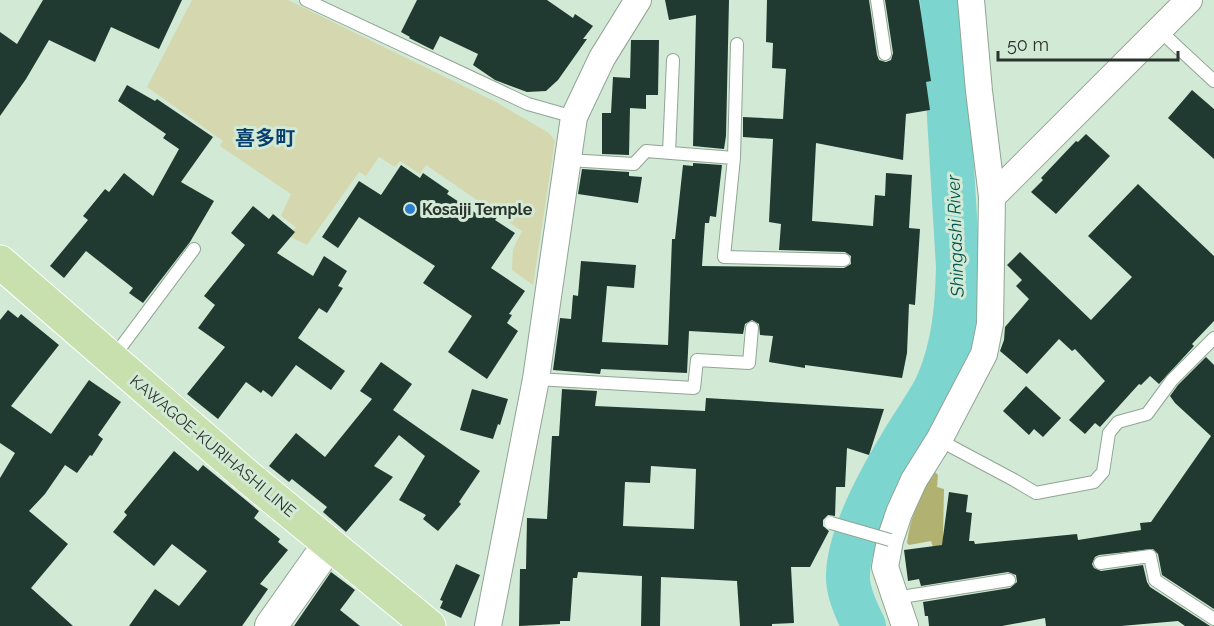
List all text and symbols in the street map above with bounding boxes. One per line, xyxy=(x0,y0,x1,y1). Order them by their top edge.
scale bar xyxy=(998,24,1178,62)
text: 50 m xyxy=(1007,34,1049,55)
district label: 喜多町 xyxy=(235,126,295,150)
water label: Shingashi River xyxy=(942,174,968,298)
place label: Kosaiji Temple xyxy=(422,200,533,219)
marker: Kosaiji Temple xyxy=(403,202,417,216)
street label: KAWAGOE-KURIHASHI LINE xyxy=(126,371,300,521)

